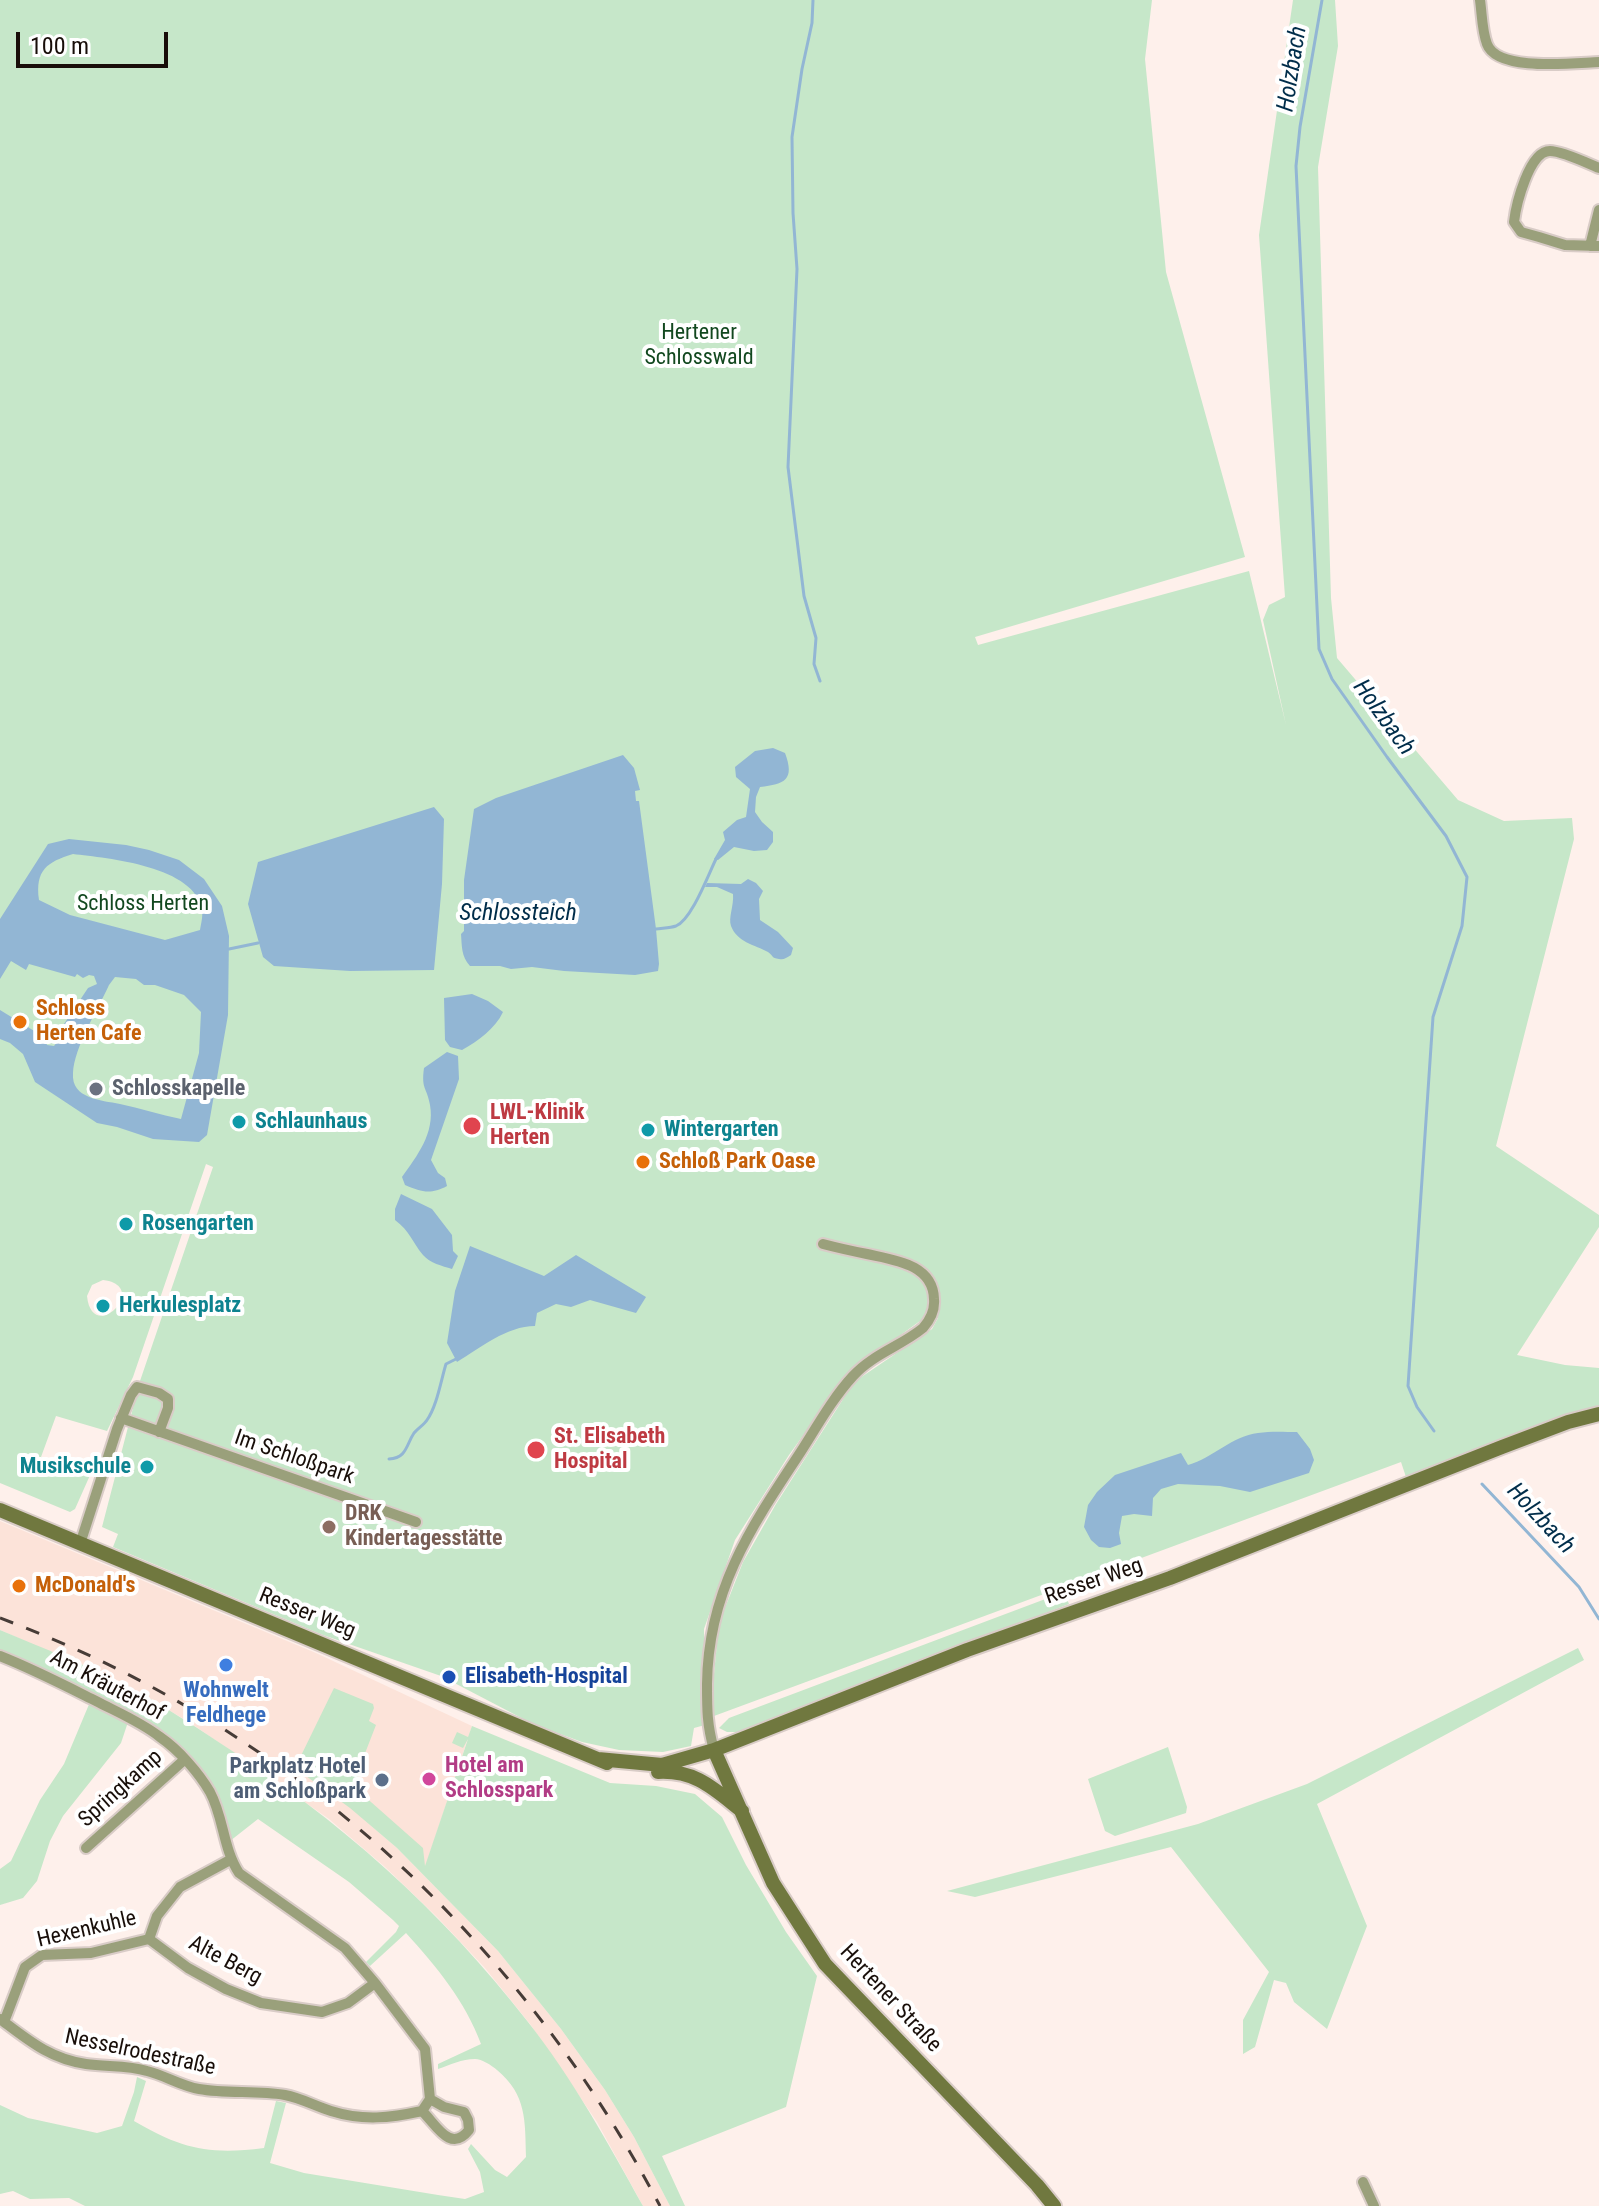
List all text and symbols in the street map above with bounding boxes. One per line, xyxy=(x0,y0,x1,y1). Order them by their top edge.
scale bar xyxy=(20,16,172,66)
water label: Holzbach xyxy=(1272,24,1314,114)
text: 100 m xyxy=(30,32,89,60)
park label: Hertener Schlosswald xyxy=(644,320,754,372)
water label: Holzbach xyxy=(1346,675,1420,761)
park label: Schloss Herten xyxy=(77,891,209,917)
water label: Schlossteich xyxy=(459,900,577,928)
place label: Schloss Herten Cafe xyxy=(36,996,141,1048)
marker: Schloss Herten Cafe xyxy=(11,1013,29,1031)
place label: Schlosskapelle xyxy=(112,1076,245,1102)
marker: Schlosskapelle xyxy=(87,1080,105,1098)
place label: LWL-Klinik Herten xyxy=(490,1100,585,1152)
place label: Schlaunhaus xyxy=(255,1109,367,1135)
marker: Schlaunhaus xyxy=(230,1113,248,1131)
marker: LWL-Klinik Herten xyxy=(461,1115,483,1137)
place label: Wintergarten xyxy=(664,1117,779,1143)
marker: Wintergarten xyxy=(639,1121,657,1139)
place label: Schloß Park Oase xyxy=(659,1149,815,1175)
marker: Schloß Park Oase xyxy=(634,1153,652,1171)
place label: Rosengarten xyxy=(142,1211,254,1237)
marker: Rosengarten xyxy=(117,1215,135,1233)
place label: Herkulesplatz xyxy=(119,1293,241,1319)
marker: Herkulesplatz xyxy=(94,1297,112,1315)
place label: St. Elisabeth Hospital xyxy=(554,1424,665,1476)
street label: Im Schloßpark xyxy=(231,1425,357,1491)
marker: St. Elisabeth Hospital xyxy=(525,1439,547,1461)
place label: Musikschule xyxy=(20,1454,131,1480)
marker: Musikschule xyxy=(138,1458,156,1476)
water label: Holzbach xyxy=(1500,1478,1580,1560)
place label: DRK Kindertagesstätte xyxy=(345,1501,503,1552)
marker: DRK Kindertagesstätte xyxy=(320,1518,338,1536)
street label: Resser Weg xyxy=(1042,1553,1146,1611)
place label: McDonald's xyxy=(35,1573,135,1599)
marker: McDonald's xyxy=(10,1577,28,1595)
street label: Resser Weg xyxy=(255,1583,359,1645)
street label: Am Kräuterhof xyxy=(45,1645,169,1727)
marker: Wohnwelt Feldhege xyxy=(217,1656,235,1674)
place label: Elisabeth-Hospital xyxy=(465,1664,628,1690)
marker: Elisabeth-Hospital xyxy=(440,1668,458,1686)
place label: Wohnwelt Feldhege xyxy=(183,1678,269,1730)
street label: Springkamp xyxy=(74,1745,168,1833)
place label: Hotel am Schlosspark xyxy=(445,1753,553,1804)
place label: Parkplatz Hotel am Schloßpark xyxy=(230,1754,366,1806)
marker: Hotel am Schlosspark xyxy=(420,1770,438,1788)
marker: Parkplatz Hotel am Schloßpark xyxy=(373,1771,391,1789)
street label: Hexenkuhle xyxy=(35,1906,139,1954)
street label: Alte Berg xyxy=(184,1931,266,1991)
street label: Hertener Straße xyxy=(834,1940,946,2058)
street label: Nesselrodestraße xyxy=(62,2024,218,2082)

